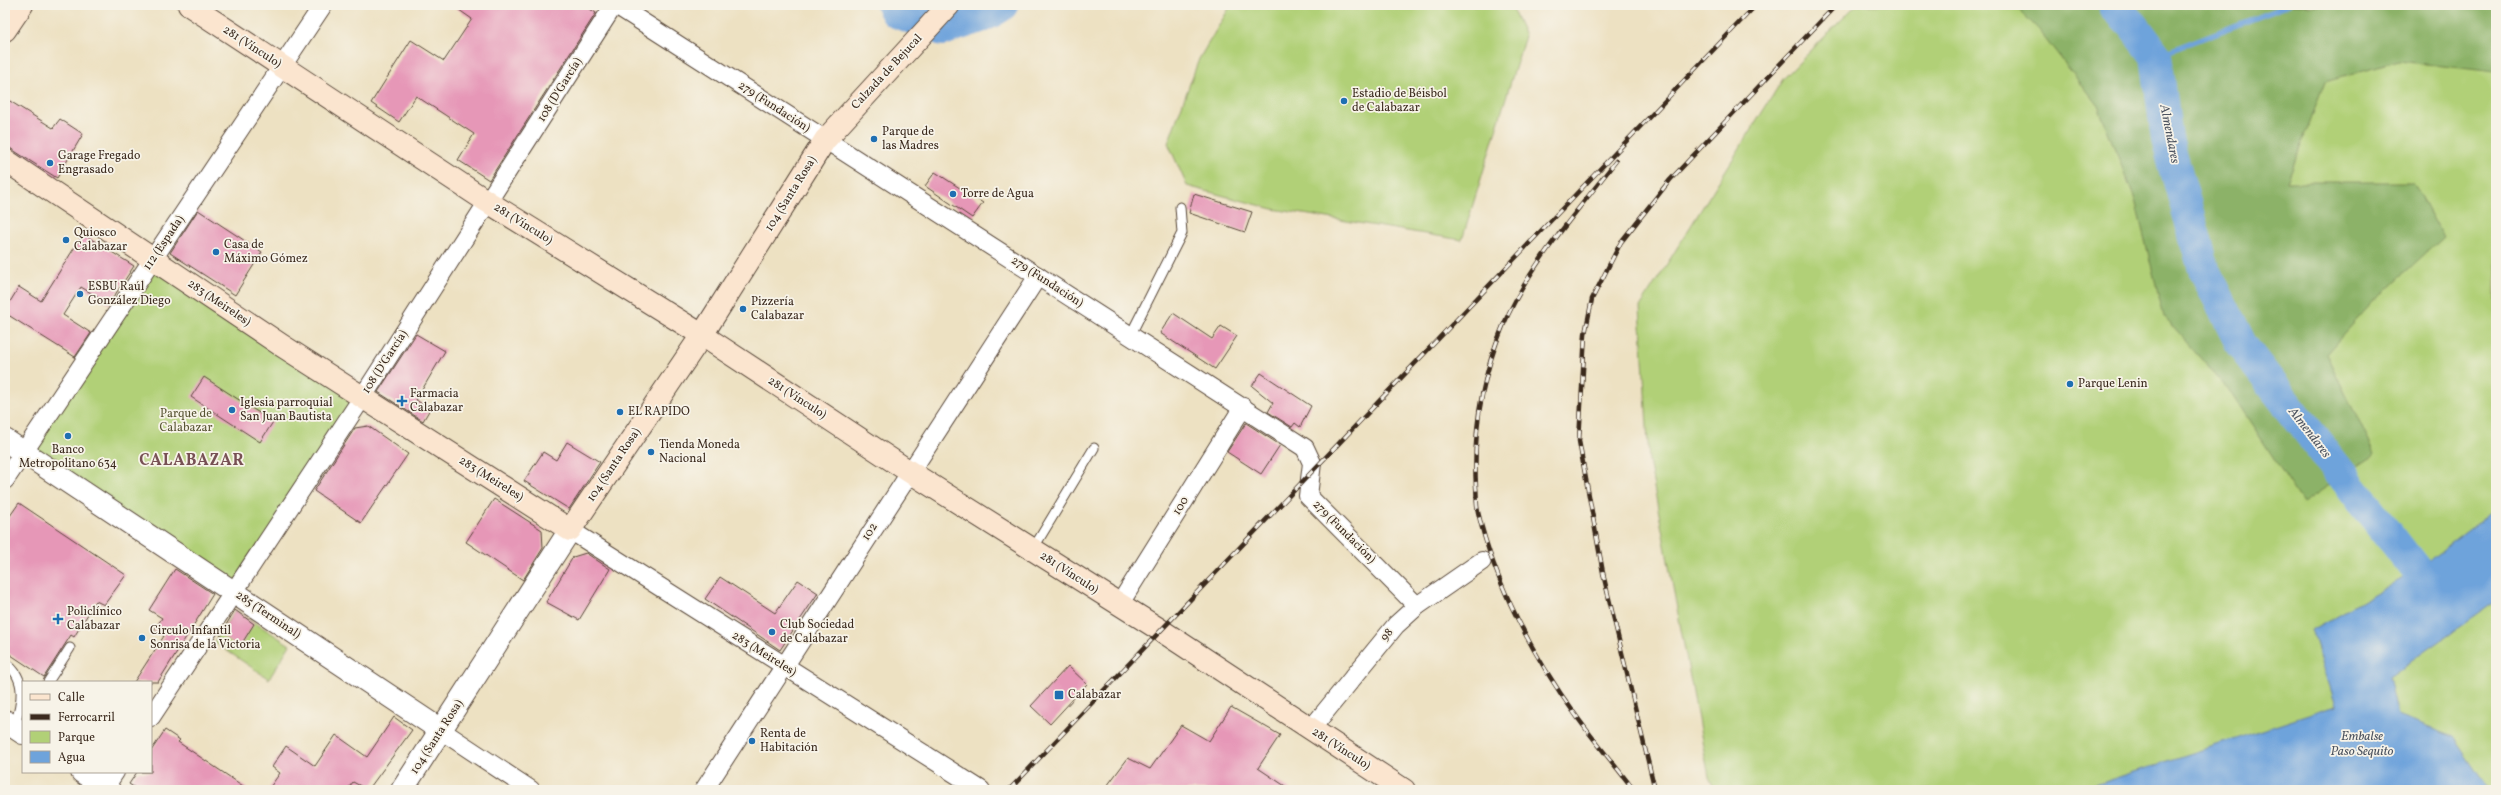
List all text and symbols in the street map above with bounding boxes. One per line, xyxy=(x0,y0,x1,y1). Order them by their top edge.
street label: 281 (Vínculo) xyxy=(220,22,285,72)
street label: Calzada de Bejucal xyxy=(848,31,926,113)
street label: 108 (D'García) xyxy=(534,54,586,125)
street label: 279 (Fundación) xyxy=(735,78,814,137)
place label: Estadio de Béisbol de Calabazar xyxy=(1352,86,1447,116)
marker: Estadio de Béisbol de Calabazar xyxy=(1339,96,1349,106)
water label: Almendares xyxy=(2154,102,2184,165)
place label: Parque de las Madres xyxy=(882,124,939,154)
marker: Parque de las Madres xyxy=(869,134,879,144)
place label: Garage Fregado Engrasado xyxy=(58,148,140,178)
street label: 104 (Santa Rosa) xyxy=(761,153,821,235)
marker: Garage Fregado Engrasado xyxy=(45,158,55,168)
place label: Torre de Agua xyxy=(961,186,1034,202)
marker: Torre de Agua xyxy=(948,189,958,199)
street label: 281 (Vínculo) xyxy=(490,199,556,249)
street label: 112 (Espada) xyxy=(140,212,189,274)
place label: Quiosco Calabazar xyxy=(74,225,127,255)
marker: Quiosco Calabazar xyxy=(61,235,71,245)
place label: Casa de Máximo Gómez xyxy=(224,237,308,267)
marker: Casa de Máximo Gómez xyxy=(211,247,221,257)
street label: 279 (Fundación) xyxy=(1008,253,1087,312)
street label: 283 (Meireles) xyxy=(184,276,254,330)
place label: ESBU Raúl González Diego xyxy=(88,279,171,309)
marker: ESBU Raúl González Diego xyxy=(75,289,85,299)
place label: Pizzería Calabazar xyxy=(751,294,804,324)
marker: Pizzería Calabazar xyxy=(738,304,748,314)
street label: 108 (D'García) xyxy=(358,327,412,397)
street label: 281 (Vínculo) xyxy=(765,373,830,423)
place label: Parque Lenin xyxy=(2078,376,2148,392)
marker: Parque Lenin xyxy=(2065,379,2075,389)
place label: Farmacia Calabazar xyxy=(410,386,463,416)
place label: Iglesia parroquial San Juan Bautista xyxy=(240,395,333,425)
marker: Farmacia Calabazar xyxy=(397,396,407,406)
water label: Almendares xyxy=(2283,403,2335,462)
place label: EL RAPIDO xyxy=(628,404,690,420)
marker: Iglesia parroquial San Juan Bautista xyxy=(227,405,237,415)
park label: Parque de Calabazar xyxy=(160,406,212,436)
marker: EL RAPIDO xyxy=(615,407,625,417)
street label: 104 (Santa Rosa) xyxy=(583,424,645,505)
marker: Banco Metropolitano 634 xyxy=(63,431,73,441)
place label: Tienda Moneda Nacional xyxy=(659,437,740,467)
place label: Banco Metropolitano 634 xyxy=(19,442,117,472)
marker: Tienda Moneda Nacional xyxy=(646,447,656,457)
district label: CALABAZAR xyxy=(139,450,245,472)
street label: 283 (Meireles) xyxy=(456,453,527,506)
street label: 100 xyxy=(1169,494,1193,518)
street label: 279 (Fundación) xyxy=(1309,497,1379,567)
street label: 102 xyxy=(858,520,882,544)
street label: 281 (Vínculo) xyxy=(1037,548,1102,598)
street label: 285 (Terminal) xyxy=(232,587,304,643)
place label: Policlínico Calabazar xyxy=(67,604,122,634)
marker: Policlínico Calabazar xyxy=(52,613,64,625)
place label: Club Sociedad de Calabazar xyxy=(780,617,855,647)
place label: Circulo Infantil Sonrisa de la Victoria xyxy=(150,623,261,653)
street label: 98 xyxy=(1377,625,1397,645)
marker: Club Sociedad de Calabazar xyxy=(767,627,777,637)
street label: 283 (Meireles) xyxy=(729,628,800,681)
marker: Circulo Infantil Sonrisa de la Victoria xyxy=(137,633,147,643)
legend xyxy=(22,681,152,773)
place label: Calabazar xyxy=(1068,687,1121,703)
marker: Calabazar xyxy=(1053,689,1065,701)
text: Calle xyxy=(58,690,85,706)
street label: 104 (Santa Rosa) xyxy=(407,696,467,777)
text: Ferrocarril xyxy=(58,710,115,726)
street label: 281 (Vínculo) xyxy=(1309,724,1374,774)
place label: Renta de Habitación xyxy=(760,726,818,756)
water label: Embalse Paso Sequito xyxy=(2330,728,2394,761)
text: Parque xyxy=(58,730,95,746)
marker: Renta de Habitación xyxy=(747,736,757,746)
text: Agua xyxy=(58,750,85,766)

